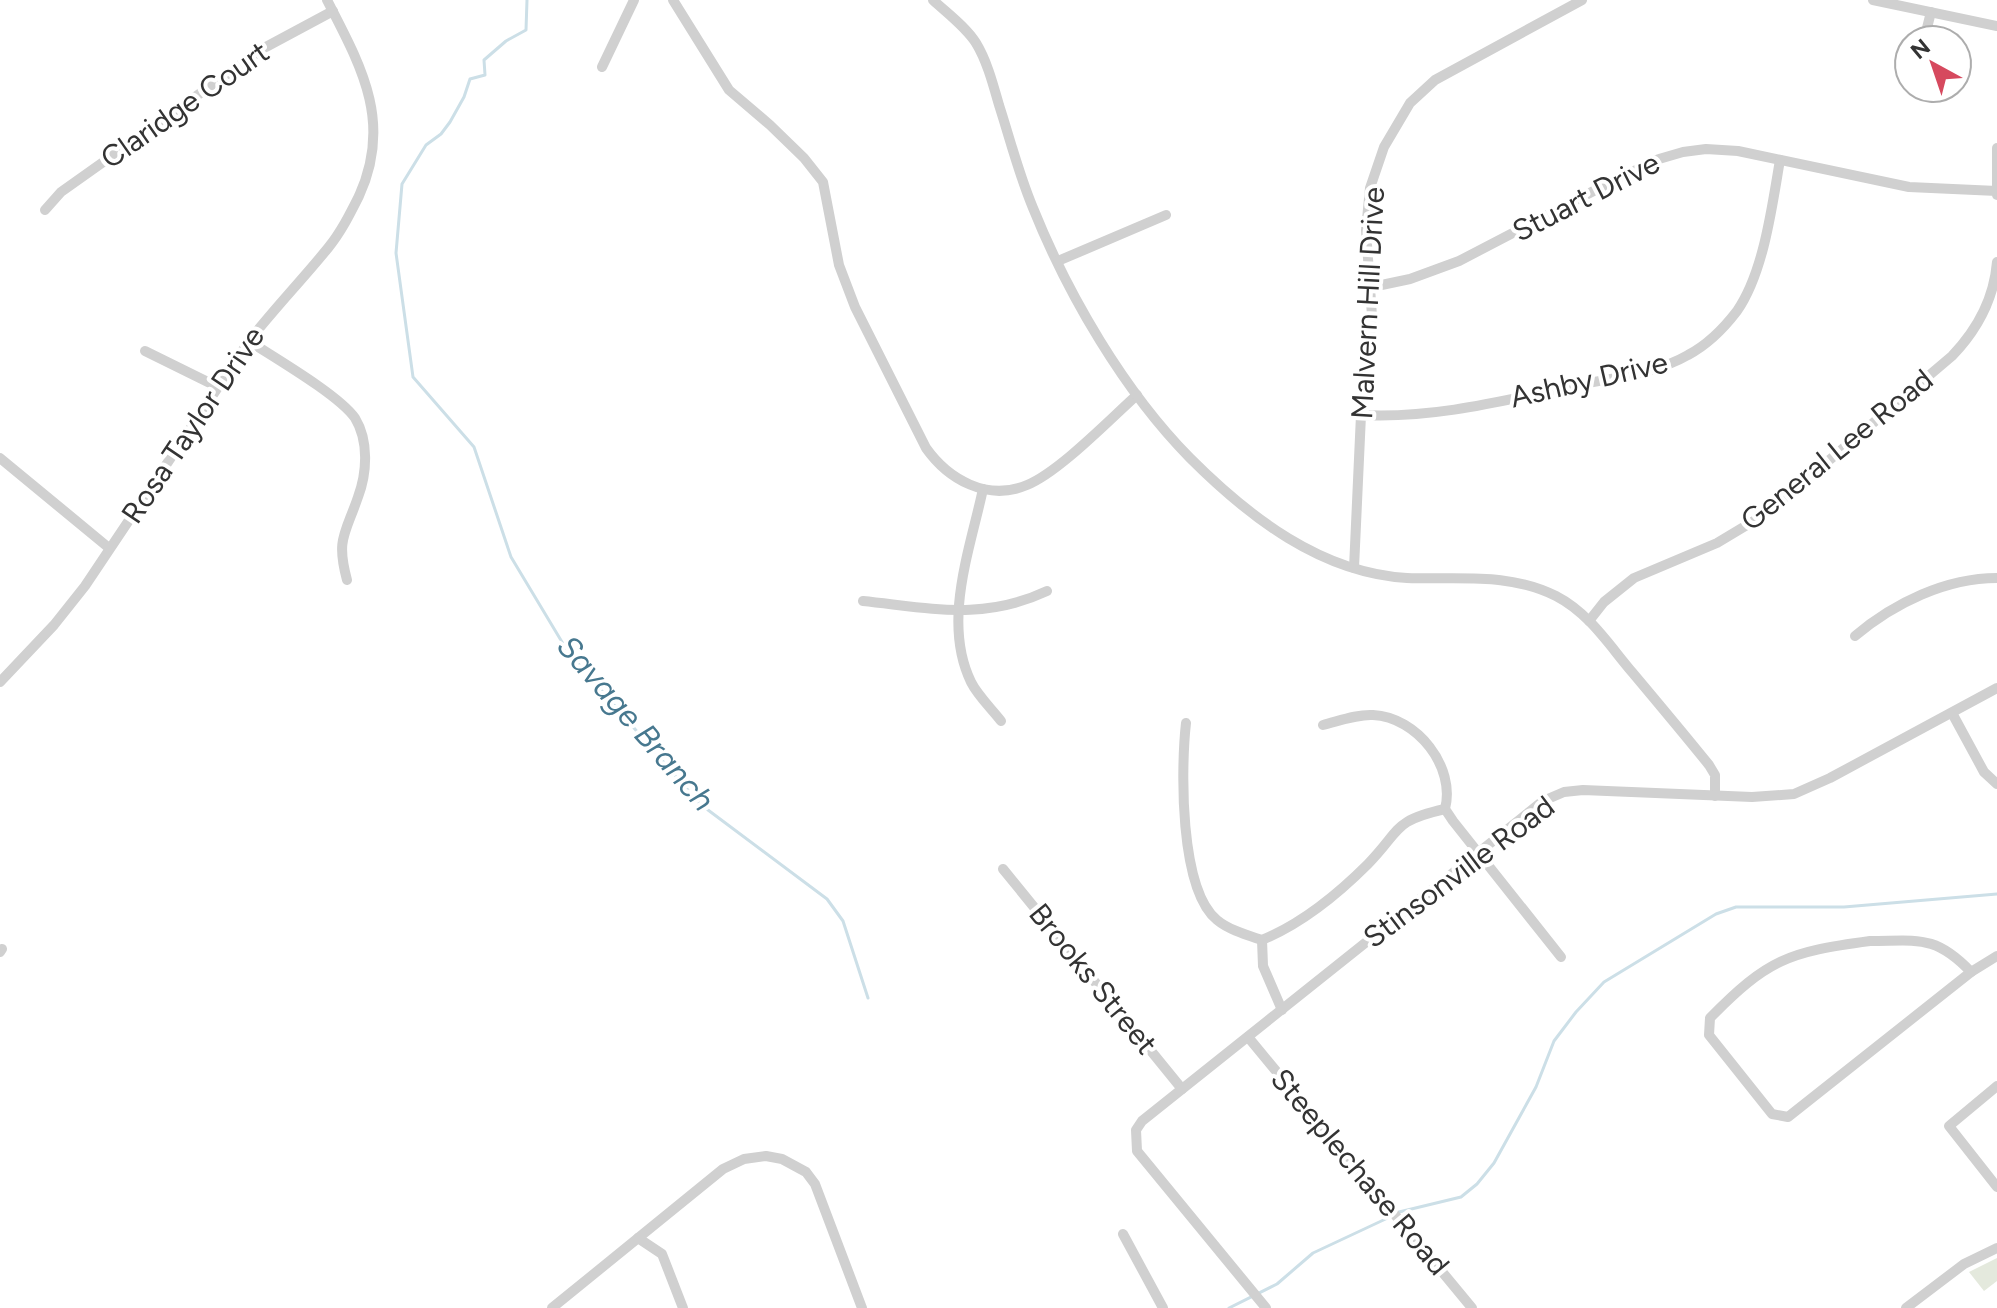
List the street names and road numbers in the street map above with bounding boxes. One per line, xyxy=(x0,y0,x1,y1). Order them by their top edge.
street label: Claridge Court xyxy=(93,33,276,176)
street label: Stuart Drive xyxy=(1506,144,1665,249)
street label: Malvern Hill Drive xyxy=(1343,186,1392,420)
street label: Rosa Taylor Drive xyxy=(113,319,272,530)
street label: Ashby Drive xyxy=(1506,343,1671,416)
street label: General Lee Road xyxy=(1733,361,1940,538)
street label: Stinsonville Road xyxy=(1356,788,1562,956)
street label: Brooks Street xyxy=(1021,896,1165,1062)
street label: Steeplechase Road xyxy=(1263,1061,1458,1282)

